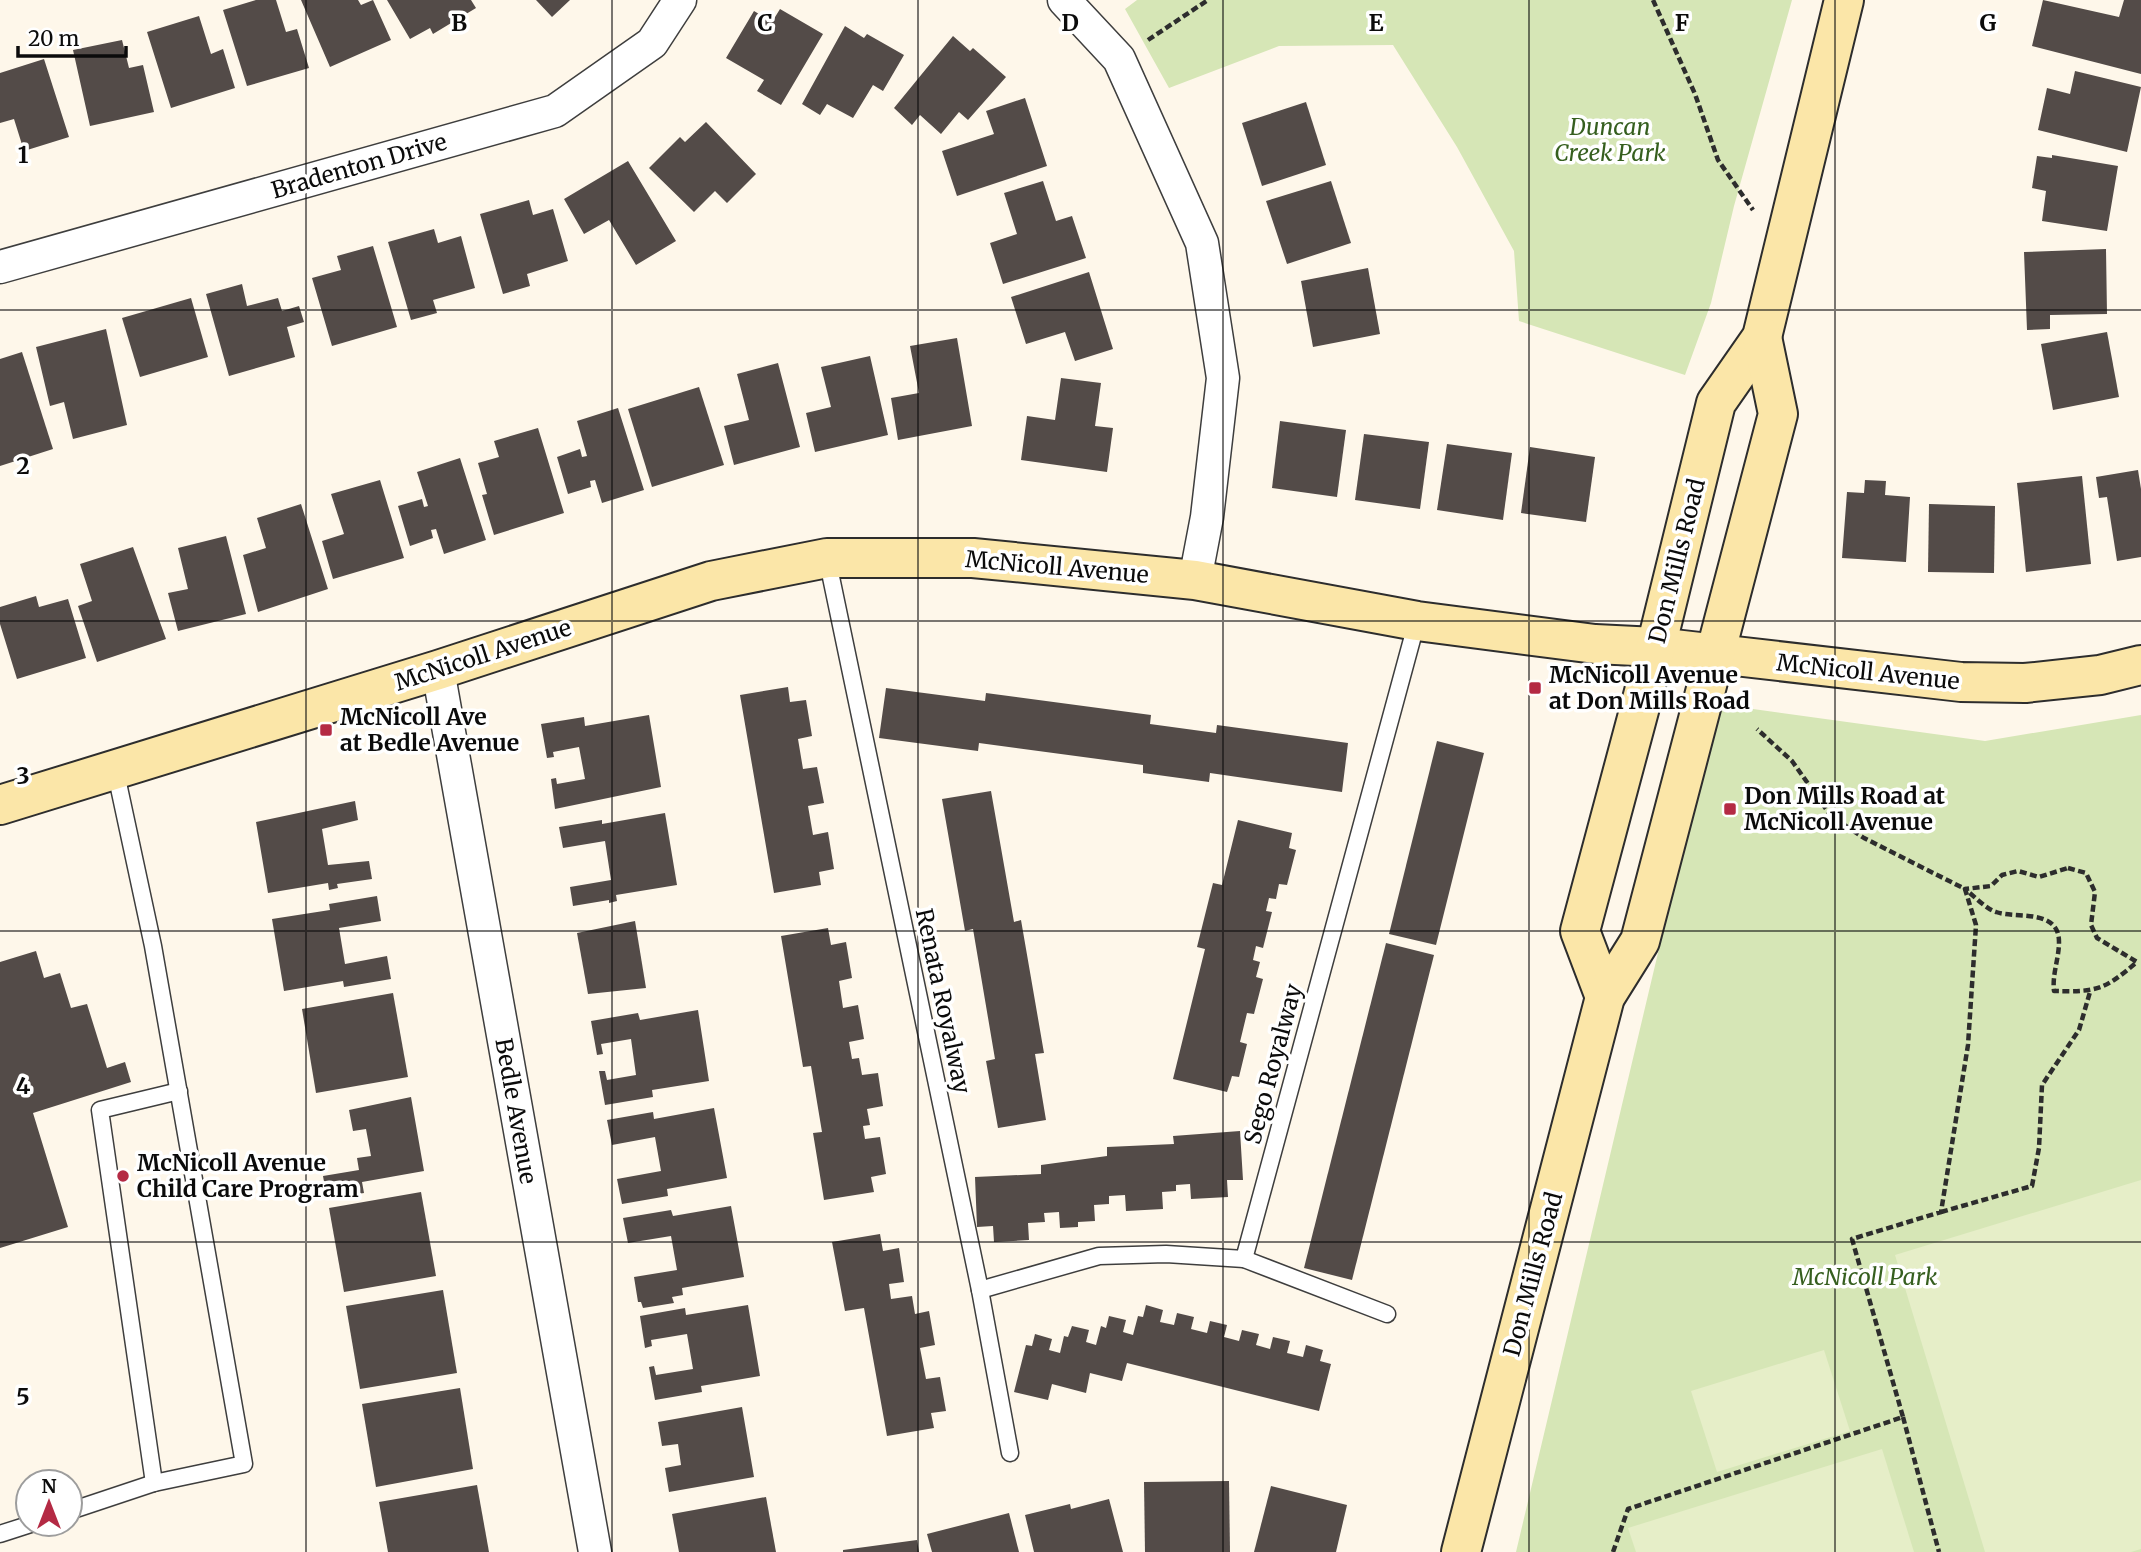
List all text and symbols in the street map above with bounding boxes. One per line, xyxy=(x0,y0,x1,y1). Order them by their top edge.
text: B xyxy=(451,8,467,37)
text: C xyxy=(757,8,773,37)
text: D xyxy=(1061,8,1079,37)
text: E xyxy=(1368,8,1384,37)
text: F xyxy=(1675,8,1689,37)
text: G xyxy=(1980,8,1997,37)
scale bar xyxy=(18,14,126,58)
text: 20 m xyxy=(28,25,80,52)
park label: Duncan Creek Park xyxy=(1554,112,1666,167)
street label: Bradenton Drive xyxy=(268,127,450,204)
text: 1 xyxy=(18,140,29,169)
text: 2 xyxy=(16,451,30,480)
street label: Don Mills Road xyxy=(1642,475,1711,646)
street label: McNicoll Avenue xyxy=(964,544,1150,589)
street label: McNicoll Avenue xyxy=(391,612,575,697)
street label: McNicoll Avenue xyxy=(1775,647,1961,696)
place label: McNicoll Avenue at Don Mills Road xyxy=(1549,660,1750,715)
marker: McNicoll Avenue at Don Mills Road xyxy=(1527,680,1543,696)
place label: McNicoll Ave at Bedle Avenue xyxy=(340,702,519,757)
marker: McNicoll Ave at Bedle Avenue xyxy=(318,722,334,738)
text: 3 xyxy=(16,761,30,790)
place label: Don Mills Road at McNicoll Avenue xyxy=(1744,781,1945,836)
marker: Don Mills Road at McNicoll Avenue xyxy=(1722,801,1738,817)
street label: Renata Royalway xyxy=(910,906,977,1097)
street label: Sego Royalway xyxy=(1237,980,1308,1147)
street label: Bedle Avenue xyxy=(489,1036,544,1186)
text: 4 xyxy=(16,1071,31,1100)
place label: McNicoll Avenue Child Care Program xyxy=(137,1148,359,1203)
marker: McNicoll Avenue Child Care Program xyxy=(115,1168,131,1184)
street label: Don Mills Road xyxy=(1497,1188,1568,1359)
park label: McNicoll Park xyxy=(1792,1262,1938,1291)
text: 5 xyxy=(16,1382,30,1411)
north arrow xyxy=(14,1468,84,1538)
text: N xyxy=(41,1474,57,1498)

